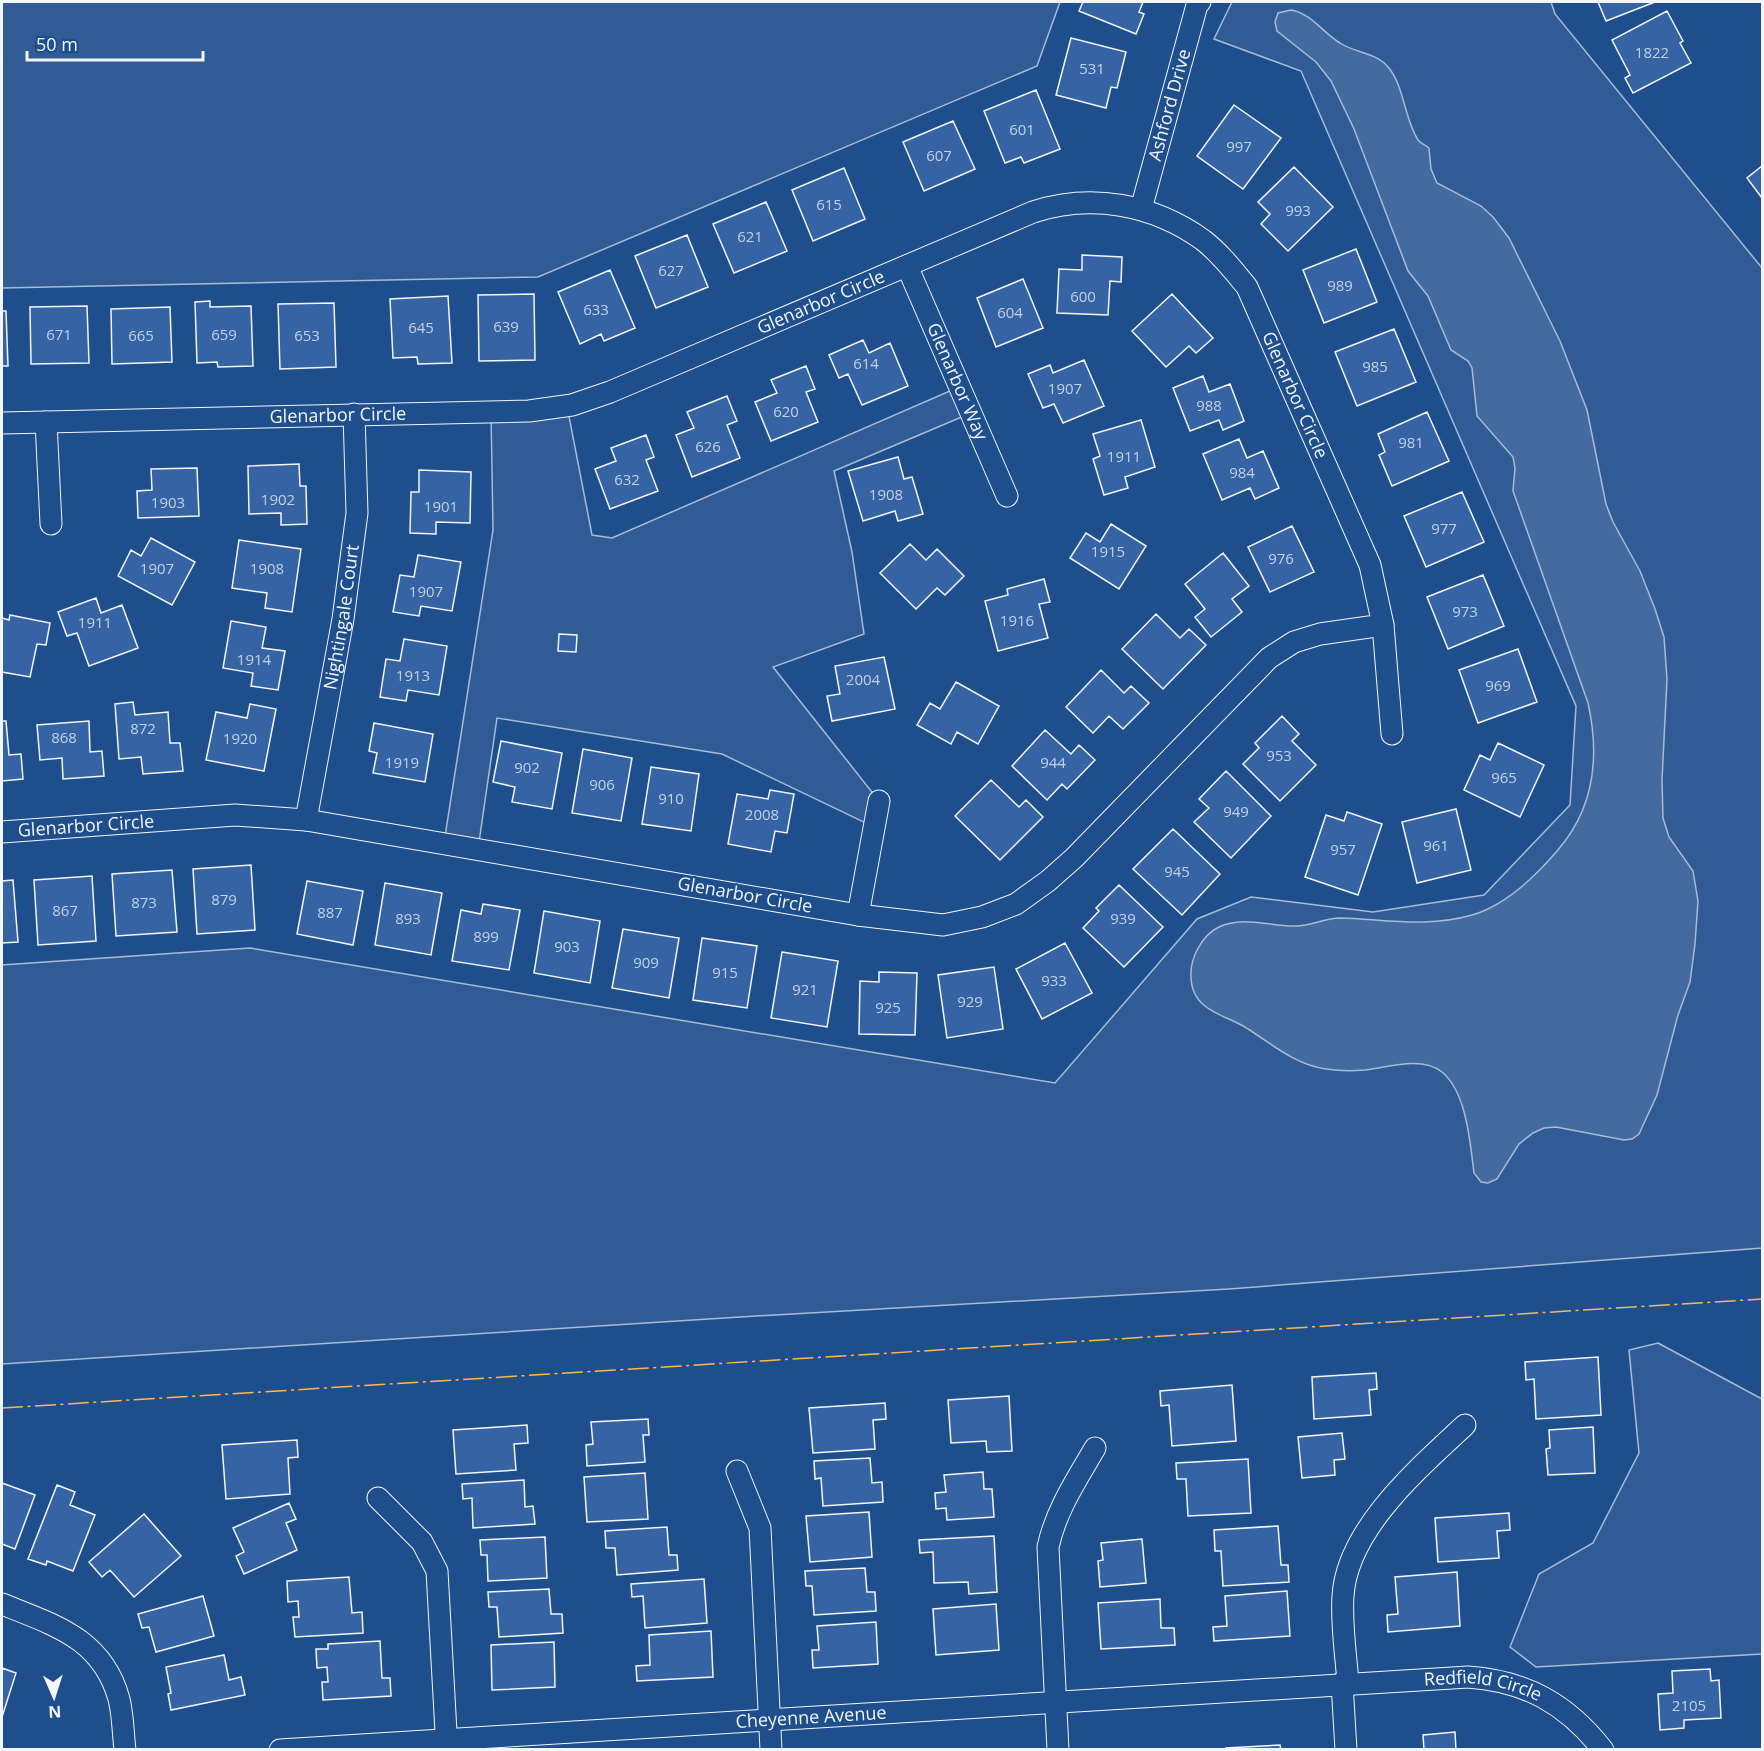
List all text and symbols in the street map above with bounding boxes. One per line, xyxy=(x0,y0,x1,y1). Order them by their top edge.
scale bar xyxy=(27,24,202,62)
text: 50 m xyxy=(36,32,78,56)
house number: 1822 xyxy=(1635,42,1669,62)
street label: Ashford Drive xyxy=(1142,46,1195,163)
house number: 531 xyxy=(1079,58,1105,78)
house number: 601 xyxy=(1009,119,1035,139)
house number: 997 xyxy=(1226,136,1252,156)
house number: 607 xyxy=(926,145,952,165)
house number: 615 xyxy=(816,194,842,214)
house number: 993 xyxy=(1285,200,1311,220)
house number: 621 xyxy=(737,226,763,246)
house number: 627 xyxy=(658,260,684,280)
street label: Glenarbor Circle xyxy=(753,264,888,339)
house number: 989 xyxy=(1327,275,1353,295)
house number: 600 xyxy=(1070,286,1096,306)
house number: 633 xyxy=(583,299,609,319)
house number: 604 xyxy=(997,302,1023,322)
house number: 639 xyxy=(493,316,519,336)
house number: 645 xyxy=(408,317,434,337)
street label: Glenarbor Way xyxy=(922,319,995,444)
house number: 671 xyxy=(46,324,72,344)
house number: 659 xyxy=(211,324,237,344)
house number: 665 xyxy=(128,325,154,345)
house number: 653 xyxy=(294,325,320,345)
street label: Glenarbor Circle xyxy=(1257,327,1334,462)
house number: 614 xyxy=(853,353,879,373)
house number: 985 xyxy=(1362,356,1388,376)
house number: 1907 xyxy=(1048,378,1082,398)
house number: 988 xyxy=(1196,395,1222,415)
street label: Glenarbor Circle xyxy=(269,401,406,428)
house number: 620 xyxy=(773,401,799,421)
house number: 981 xyxy=(1398,432,1424,452)
house number: 626 xyxy=(695,436,721,456)
house number: 1911 xyxy=(1107,446,1141,466)
house number: 984 xyxy=(1229,462,1255,482)
house number: 632 xyxy=(614,469,640,489)
house number: 1908 xyxy=(869,484,903,504)
house number: 1902 xyxy=(261,489,295,509)
house number: 1903 xyxy=(151,492,185,512)
house number: 1901 xyxy=(424,496,458,516)
house number: 977 xyxy=(1431,518,1457,538)
house number: 1915 xyxy=(1091,541,1125,561)
street label: Nightingale Court xyxy=(317,543,364,692)
house number: 976 xyxy=(1268,548,1294,568)
house number: 1907 xyxy=(140,558,174,578)
house number: 1908 xyxy=(250,558,284,578)
house number: 1907 xyxy=(409,581,443,601)
house number: 973 xyxy=(1452,601,1478,621)
house number: 1916 xyxy=(1000,610,1034,630)
house number: 1911 xyxy=(78,612,112,632)
house number: 1914 xyxy=(237,649,272,669)
house number: 1913 xyxy=(396,665,430,685)
house number: 2004 xyxy=(846,669,881,689)
house number: 969 xyxy=(1485,675,1511,695)
house number: 872 xyxy=(130,718,156,738)
house number: 868 xyxy=(51,727,77,747)
house number: 1920 xyxy=(223,728,257,748)
house number: 953 xyxy=(1266,745,1292,765)
house number: 1919 xyxy=(385,752,419,772)
house number: 944 xyxy=(1040,752,1066,772)
house number: 902 xyxy=(514,757,540,777)
house number: 965 xyxy=(1491,767,1517,787)
house number: 906 xyxy=(589,774,615,794)
house number: 910 xyxy=(658,788,684,808)
house number: 949 xyxy=(1223,801,1249,821)
house number: 2008 xyxy=(745,804,779,824)
street label: Glenarbor Circle xyxy=(17,808,155,842)
house number: 961 xyxy=(1423,835,1449,855)
house number: 957 xyxy=(1330,839,1356,859)
house number: 945 xyxy=(1164,861,1190,881)
street label: Glenarbor Circle xyxy=(676,870,814,918)
house number: 879 xyxy=(211,889,237,909)
house number: 873 xyxy=(131,892,157,912)
house number: 867 xyxy=(52,900,78,920)
house number: 887 xyxy=(317,902,343,922)
house number: 893 xyxy=(395,908,421,928)
house number: 939 xyxy=(1110,908,1136,928)
house number: 899 xyxy=(473,926,499,946)
house number: 903 xyxy=(554,936,580,956)
house number: 909 xyxy=(633,952,659,972)
house number: 915 xyxy=(712,962,738,982)
house number: 933 xyxy=(1041,970,1067,990)
house number: 921 xyxy=(792,979,818,999)
house number: 929 xyxy=(957,991,983,1011)
house number: 925 xyxy=(875,997,901,1017)
street label: Redfield Circle xyxy=(1423,1664,1546,1706)
north arrow xyxy=(24,1667,84,1727)
house number: 2105 xyxy=(1672,1695,1706,1715)
street label: Cheyenne Avenue xyxy=(735,1700,887,1733)
text: N xyxy=(48,1701,62,1723)

